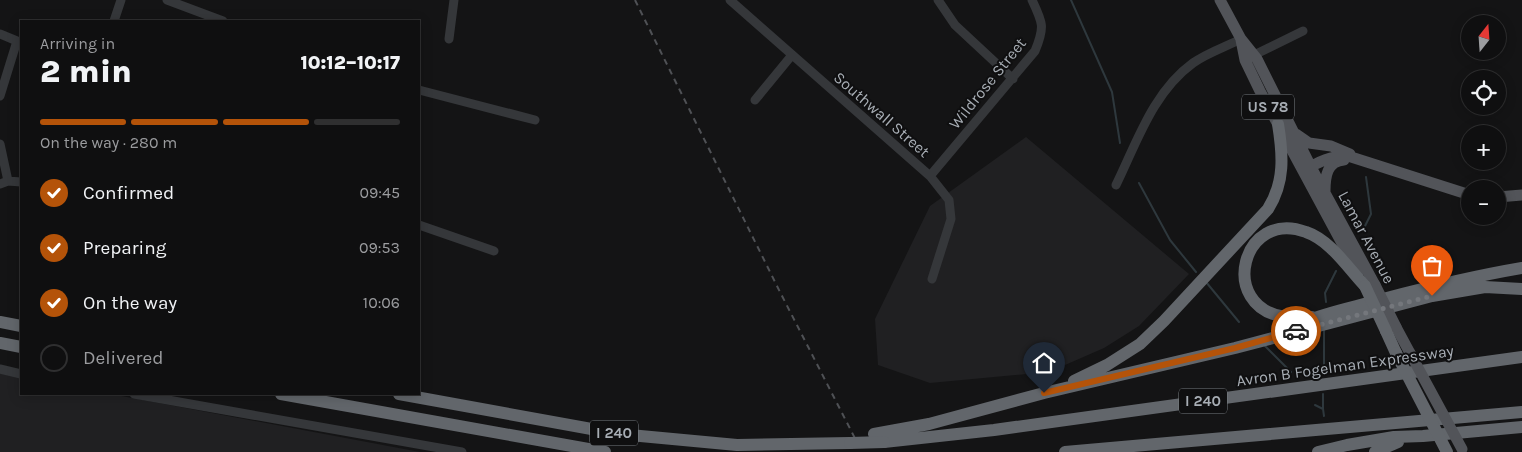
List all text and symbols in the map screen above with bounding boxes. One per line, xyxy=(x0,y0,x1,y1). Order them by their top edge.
north arrow xyxy=(1461,15,1506,60)
map controls xyxy=(1461,15,1506,225)
text: Arriving in xyxy=(40,34,115,53)
street label: Wildrose Street xyxy=(945,34,1030,133)
text: 10:12–10:17 xyxy=(300,52,400,74)
text: 2 min xyxy=(40,53,132,90)
street label: Southwall Street xyxy=(830,68,934,161)
button: locate xyxy=(1461,70,1506,115)
road number: US 78 xyxy=(1242,94,1294,120)
button: + xyxy=(1461,125,1506,170)
text: On the way · 280 m xyxy=(40,133,177,152)
icon: check xyxy=(40,179,68,207)
button: − xyxy=(1461,180,1506,225)
text: Confirmed xyxy=(83,182,174,204)
text: 09:45 xyxy=(360,183,400,202)
street label: Lamar Avenue xyxy=(1334,188,1399,287)
icon: check xyxy=(40,234,68,262)
text: Preparing xyxy=(83,237,166,259)
text: 09:53 xyxy=(359,238,400,257)
pin xyxy=(1411,245,1453,296)
icon: bag xyxy=(1418,252,1446,280)
icon: check xyxy=(40,289,68,317)
text: On the way xyxy=(83,292,177,314)
text: 10:06 xyxy=(363,293,400,312)
courier xyxy=(1271,306,1321,356)
icon: car xyxy=(1282,317,1310,345)
street label: Avron B Fogelman Expressway xyxy=(1235,341,1456,390)
pin xyxy=(1023,342,1065,393)
text: Delivered xyxy=(83,347,163,369)
icon: home xyxy=(1030,349,1058,377)
road number: I 240 xyxy=(1179,388,1227,414)
road number: I 240 xyxy=(590,420,638,446)

